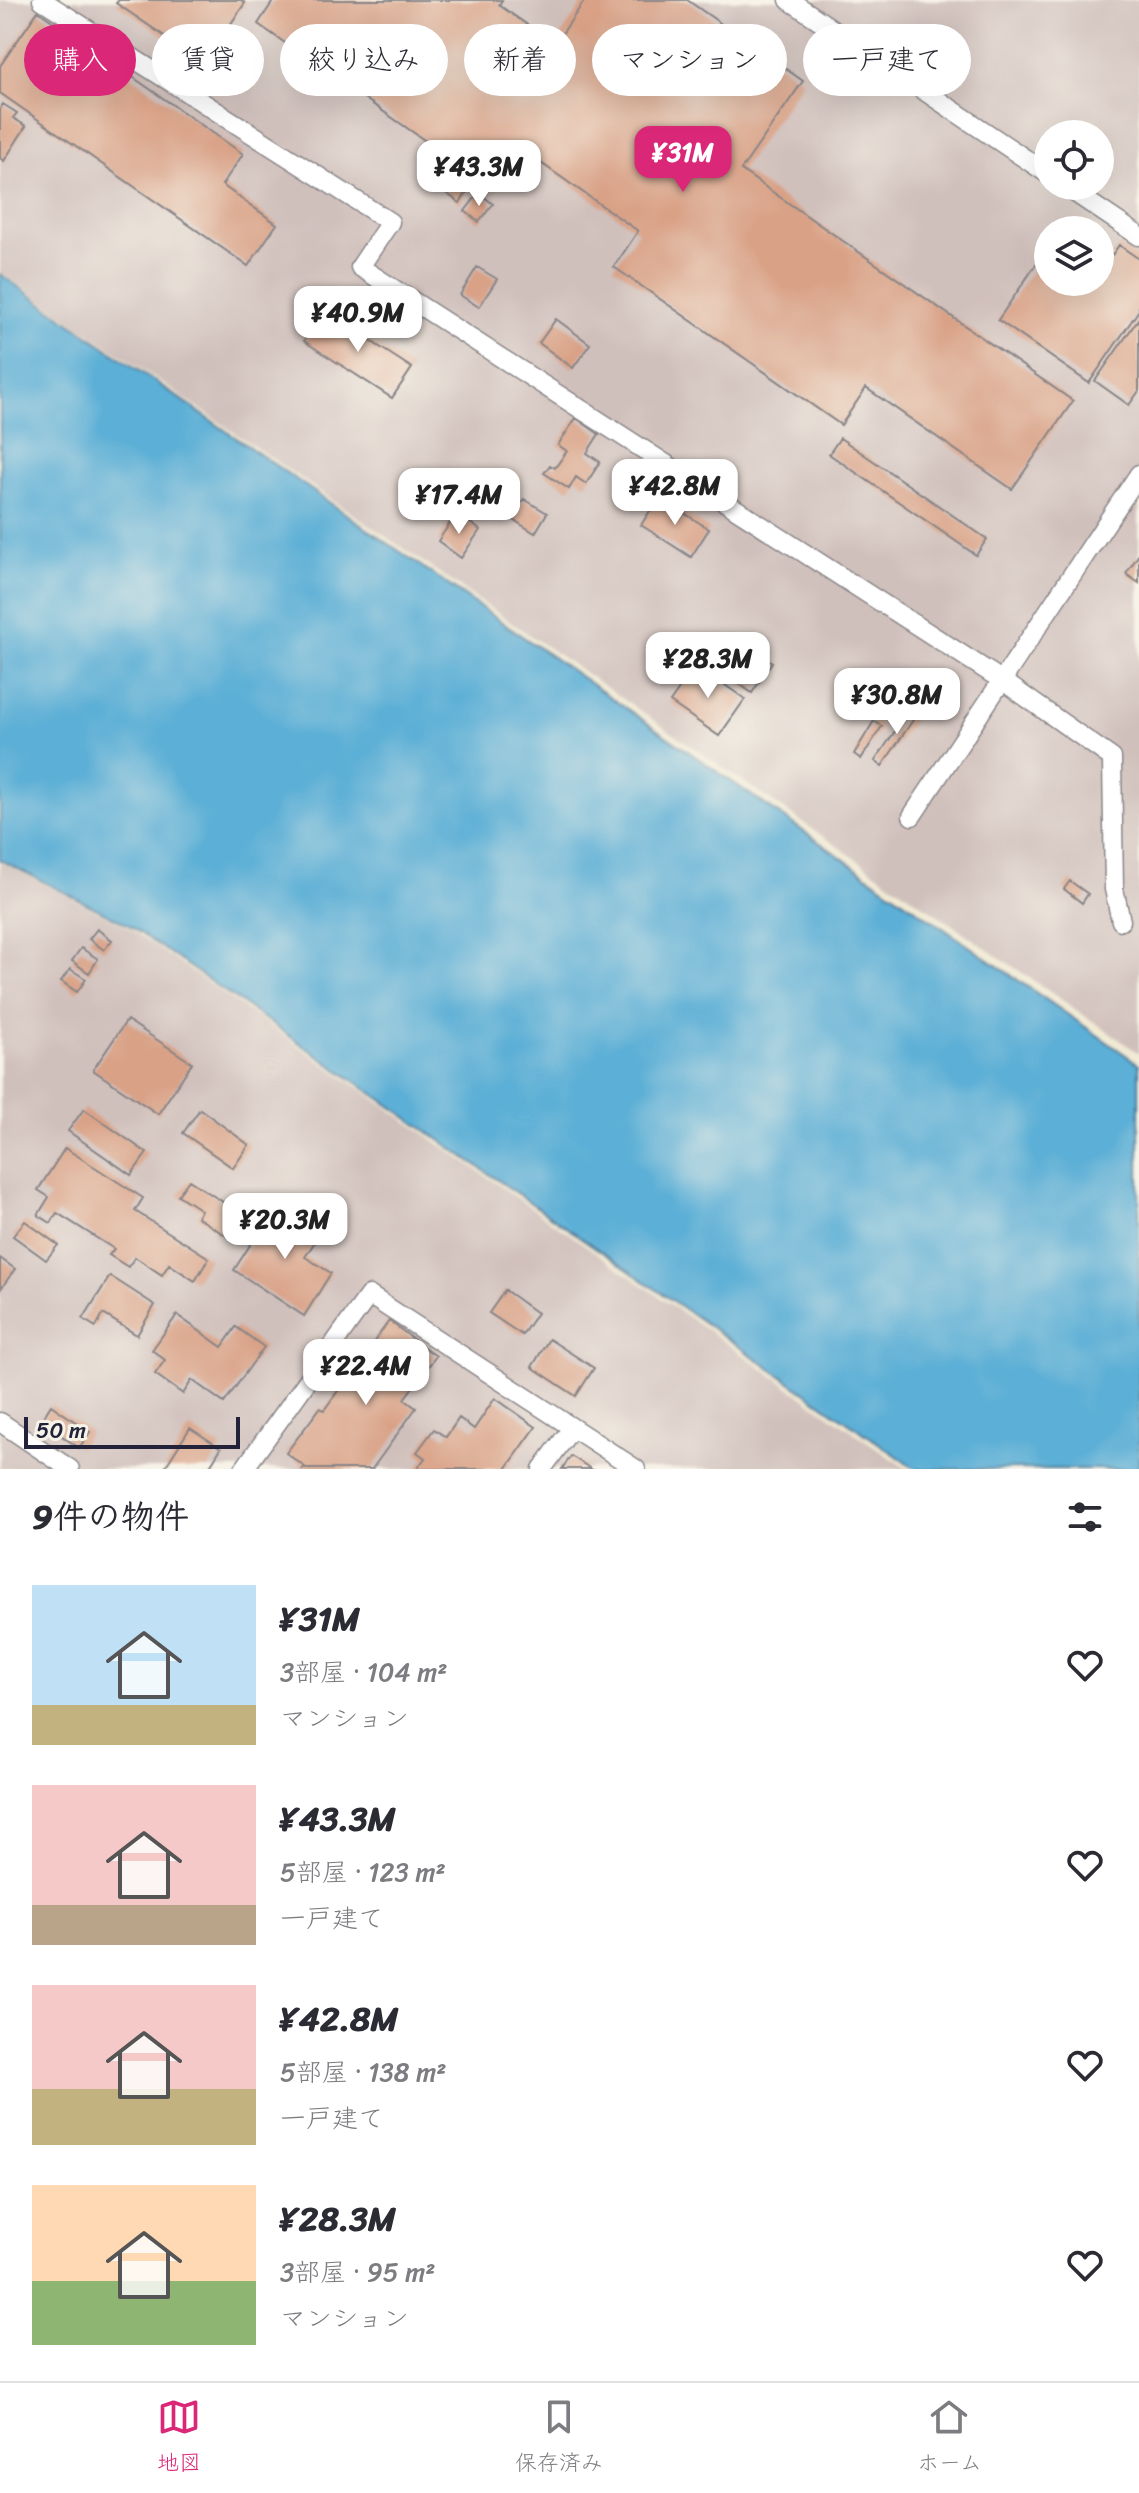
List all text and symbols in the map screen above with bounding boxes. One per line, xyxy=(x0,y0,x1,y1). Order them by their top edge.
chip: 購入 xyxy=(24,24,136,96)
chip: 賃貸 xyxy=(152,24,264,96)
chip: 絞り込み xyxy=(280,24,448,96)
chip: 新着 xyxy=(464,24,576,96)
chip: マンション xyxy=(592,24,787,96)
chip: 一戸建て xyxy=(803,24,971,96)
map controls xyxy=(1034,120,1114,296)
button: locate xyxy=(1034,120,1114,200)
pin: ¥31M xyxy=(636,126,730,194)
text: ¥31M xyxy=(652,129,714,175)
pin: ¥43.3M xyxy=(414,140,544,208)
text: ¥43.3M xyxy=(435,143,523,189)
button: layers xyxy=(1034,216,1114,296)
pin: ¥40.9M xyxy=(293,286,423,354)
text: ¥40.9M xyxy=(312,289,404,335)
pin: ¥42.8M xyxy=(610,459,740,527)
text: ¥42.8M xyxy=(630,462,720,508)
pin: ¥17.4M xyxy=(394,468,524,536)
text: ¥17.4M xyxy=(416,471,502,517)
pin: ¥28.3M xyxy=(643,632,773,700)
text: ¥28.3M xyxy=(664,635,752,681)
pin: ¥30.8M xyxy=(832,668,962,736)
text: ¥30.8M xyxy=(852,671,942,717)
pin: ¥20.3M xyxy=(220,1193,350,1261)
text: ¥20.3M xyxy=(240,1196,330,1242)
pin: ¥22.4M xyxy=(301,1339,431,1407)
text: ¥22.4M xyxy=(321,1342,411,1388)
text: 50 m xyxy=(36,1411,86,1450)
scale bar xyxy=(24,1413,240,1449)
text: 9件の物件 xyxy=(32,1487,189,1547)
icon: filters xyxy=(1063,1495,1107,1539)
text: ¥31M xyxy=(280,1589,360,1649)
icon: home xyxy=(96,1617,192,1713)
icon: heart xyxy=(1063,1643,1107,1687)
text: 3部屋 · 104 m² xyxy=(280,1649,448,1695)
text: マンション xyxy=(280,1695,409,1741)
text: ¥43.3M xyxy=(280,1789,395,1849)
icon: home xyxy=(96,1817,192,1913)
icon: heart xyxy=(1063,1843,1107,1887)
text: 5部屋 · 123 m² xyxy=(280,1849,446,1895)
text: 一戸建て xyxy=(280,1895,384,1941)
text: ¥42.8M xyxy=(280,1989,398,2049)
icon: home xyxy=(96,2017,192,2113)
icon: heart xyxy=(1063,2043,1107,2087)
text: 5部屋 · 138 m² xyxy=(280,2049,446,2095)
text: 一戸建て xyxy=(280,2095,384,2141)
text: ¥28.3M xyxy=(280,2189,396,2249)
icon: home xyxy=(96,2217,192,2313)
icon: heart xyxy=(1063,2243,1107,2287)
text: 3部屋 · 95 m² xyxy=(280,2249,436,2295)
text: マンション xyxy=(280,2295,409,2341)
tab: 地図 xyxy=(157,2395,201,2482)
tab: 保存済み xyxy=(515,2395,603,2482)
tab: ホーム xyxy=(917,2395,982,2482)

